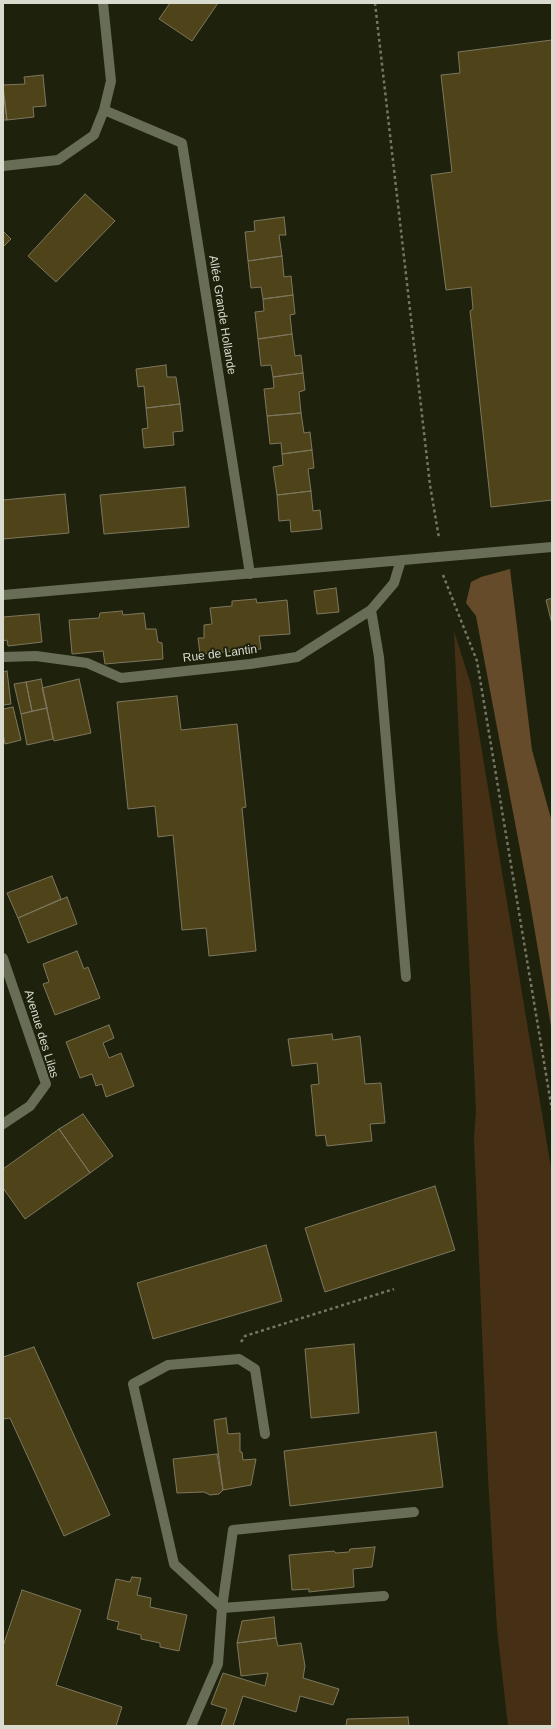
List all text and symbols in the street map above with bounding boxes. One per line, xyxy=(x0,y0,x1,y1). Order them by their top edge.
street label: Allée Grande Hollande xyxy=(205,254,239,376)
street label: Rue de Lantin xyxy=(182,642,258,666)
street label: Avenue des Lilas xyxy=(21,988,61,1080)

